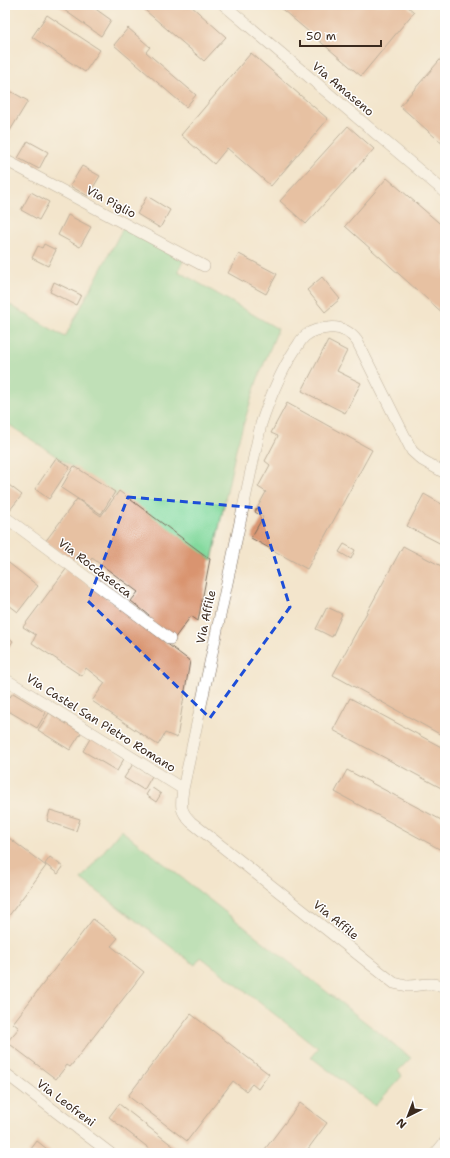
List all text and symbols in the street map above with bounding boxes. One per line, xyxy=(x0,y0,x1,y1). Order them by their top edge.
scale bar xyxy=(300,22,381,48)
text: 50 m xyxy=(306,28,336,44)
street label: Via Amaseno xyxy=(309,58,377,120)
street label: Via Piglio xyxy=(83,182,139,222)
street label: Via Roccasecca xyxy=(55,535,136,601)
street label: Via Affile xyxy=(193,589,220,645)
street label: Via Castel San Pietro Romano xyxy=(23,670,179,776)
street label: Via Affile xyxy=(310,897,362,943)
street label: Via Leofreni xyxy=(33,1076,99,1130)
north arrow xyxy=(388,1096,428,1136)
text: N xyxy=(393,1114,410,1132)

